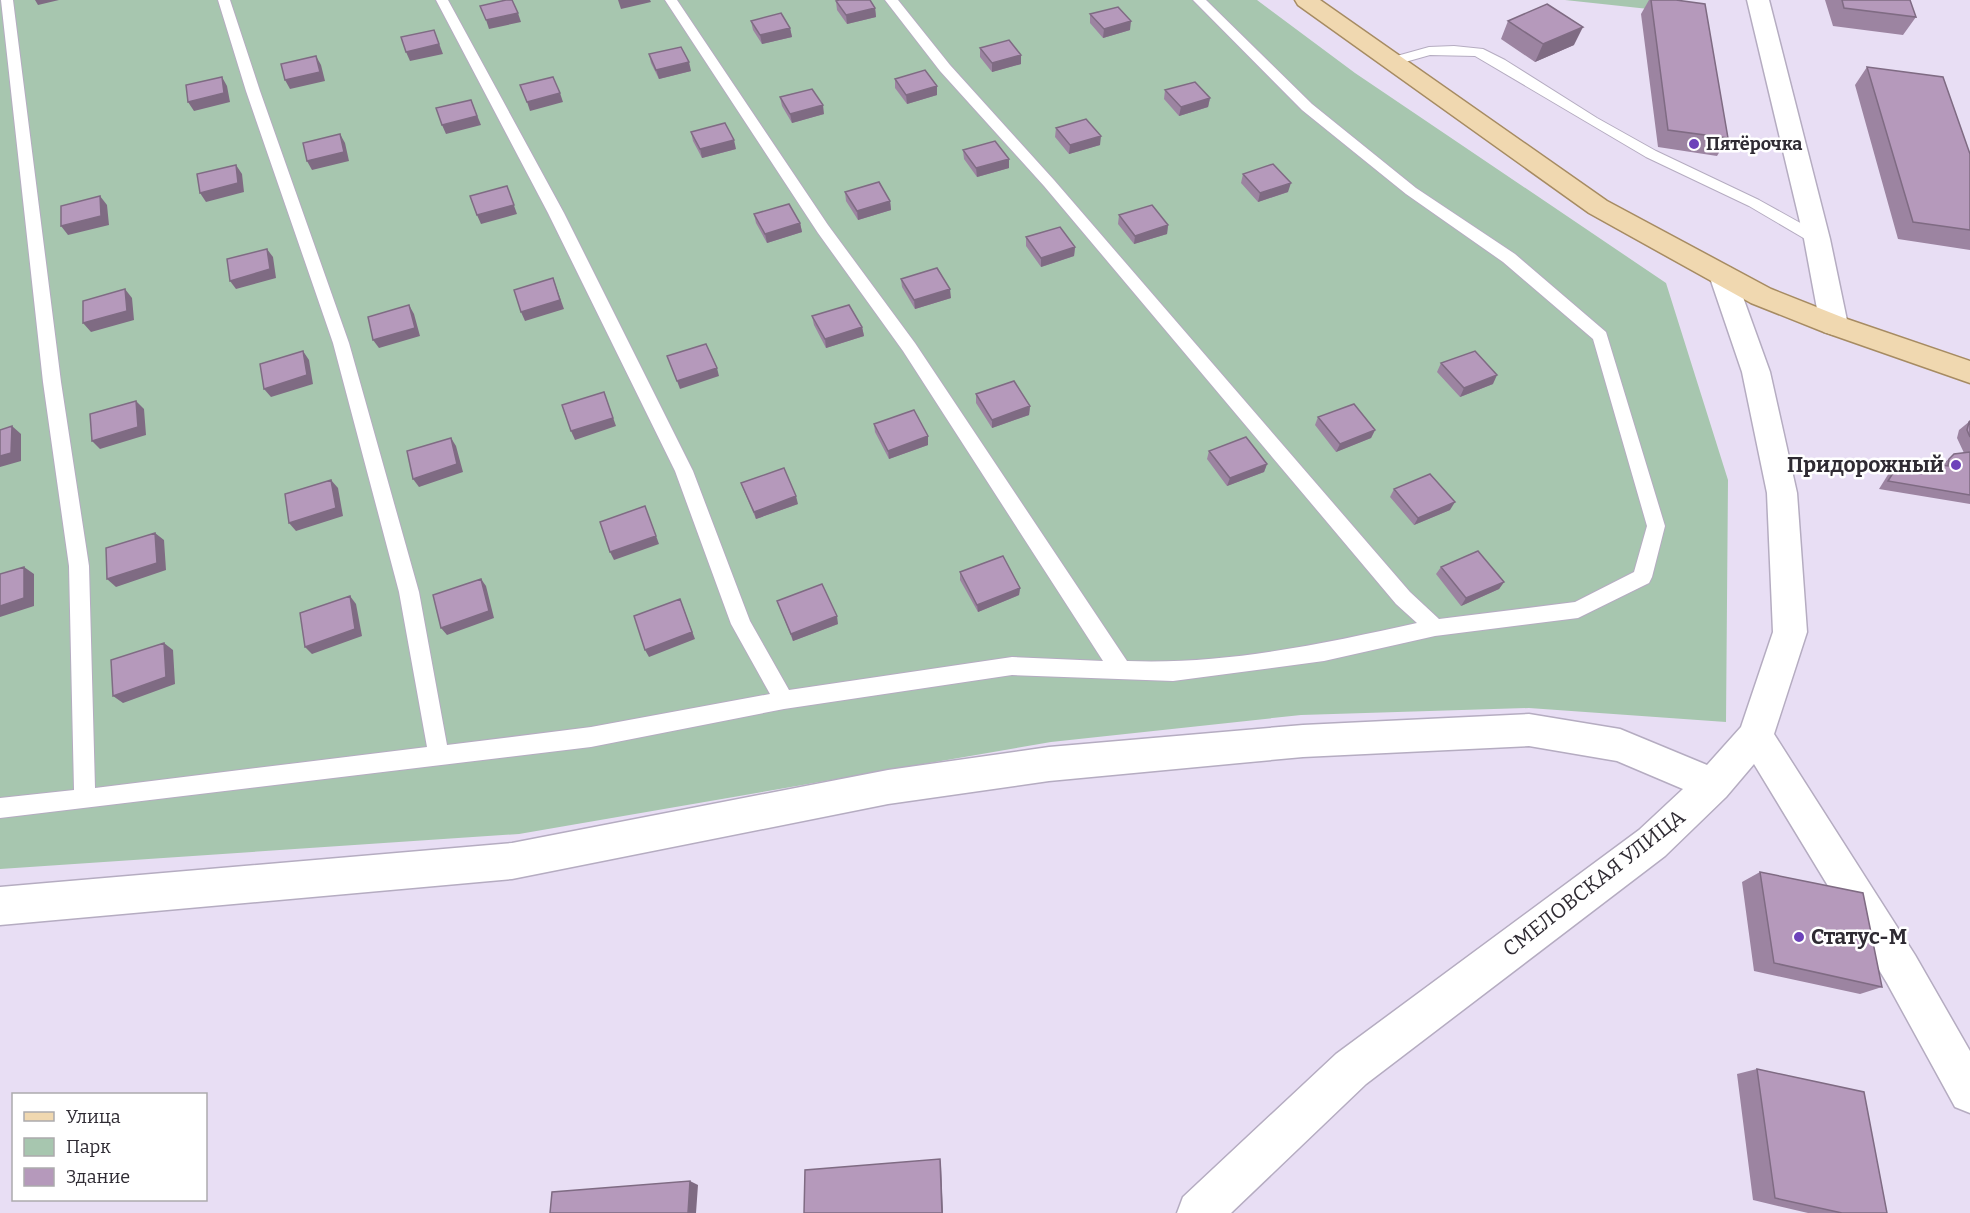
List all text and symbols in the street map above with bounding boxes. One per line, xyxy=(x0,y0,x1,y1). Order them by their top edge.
place label: Пятёрочка xyxy=(1706,133,1802,155)
marker: Пятёрочка xyxy=(1687,137,1701,151)
place label: Придорожный xyxy=(1787,452,1944,478)
marker: Придорожный xyxy=(1949,458,1963,472)
street label: СМЕЛОВСКАЯ УЛИЦА xyxy=(1498,804,1690,962)
place label: Статус-М xyxy=(1811,924,1907,950)
marker: Статус-М xyxy=(1792,930,1806,944)
legend xyxy=(12,1093,207,1201)
text: Улица xyxy=(66,1106,121,1128)
text: Парк xyxy=(66,1136,111,1158)
text: Здание xyxy=(66,1166,130,1188)

